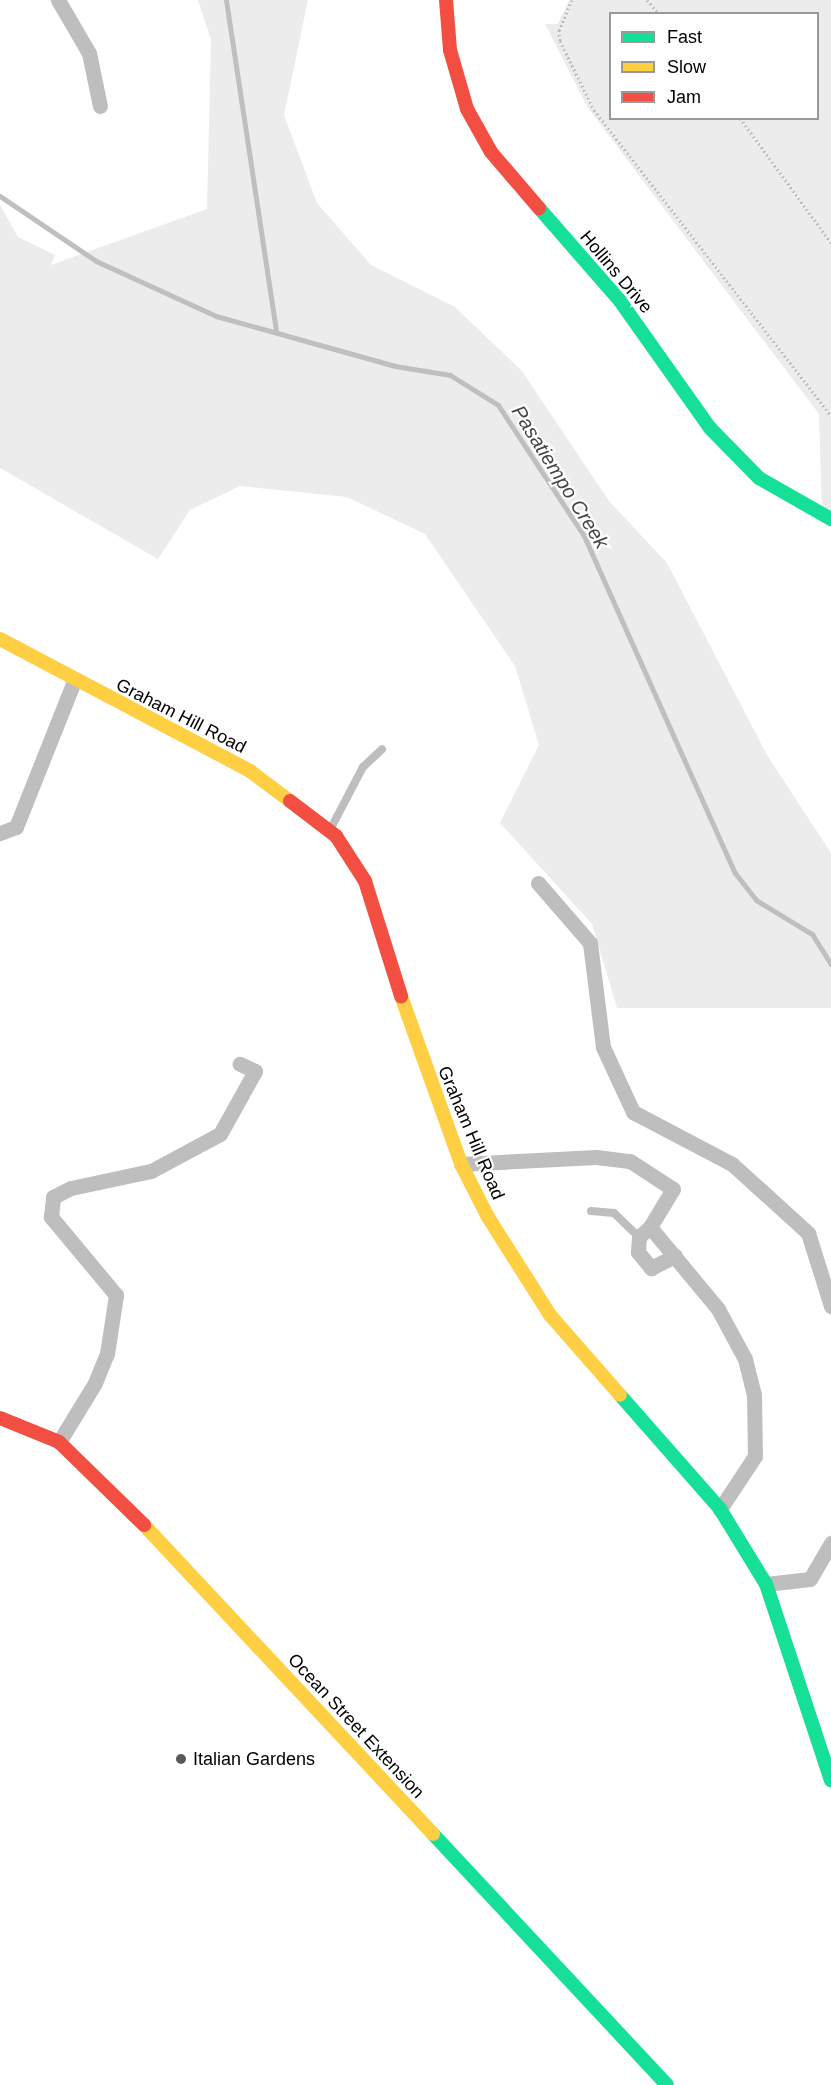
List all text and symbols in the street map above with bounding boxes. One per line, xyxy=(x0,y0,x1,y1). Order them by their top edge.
legend xyxy=(609,12,819,120)
text: Fast xyxy=(667,27,702,47)
text: Slow xyxy=(667,57,706,77)
text: Jam xyxy=(667,87,701,107)
street label: Hollins Drive xyxy=(575,226,657,318)
water label: Pasatiempo Creek xyxy=(506,401,614,553)
street label: Graham Hill Road xyxy=(112,674,250,758)
street label: Graham Hill Road xyxy=(433,1063,509,1203)
street label: Ocean Street Extension xyxy=(283,1649,429,1803)
place label: Italian Gardens xyxy=(193,1748,315,1770)
marker: Italian Gardens xyxy=(174,1752,188,1766)

